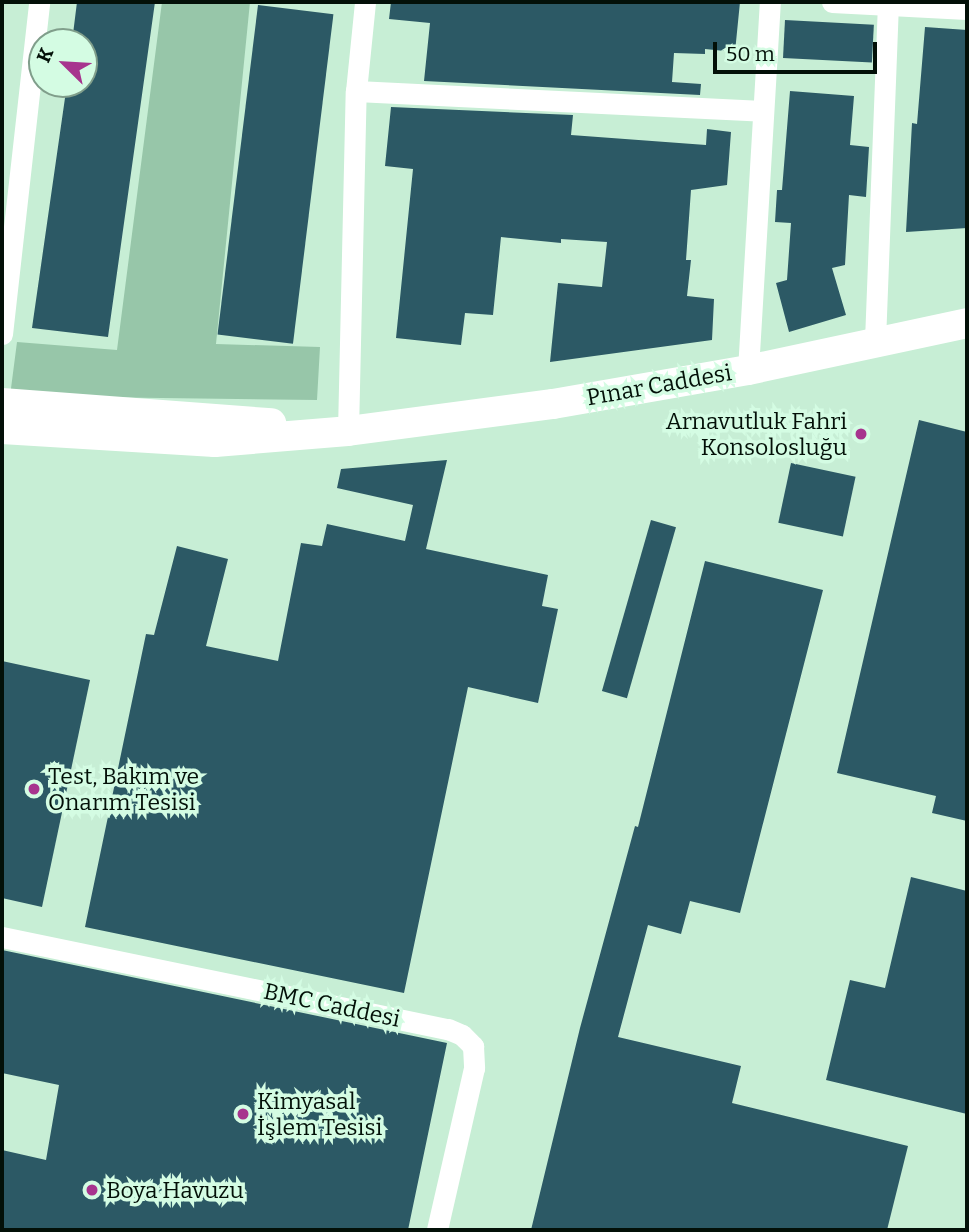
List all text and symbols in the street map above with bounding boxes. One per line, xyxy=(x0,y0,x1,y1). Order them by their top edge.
north arrow xyxy=(28,28,98,98)
scale bar xyxy=(717,28,881,72)
text: 50 m xyxy=(726,41,775,67)
text: K xyxy=(32,44,58,66)
street label: Pınar Caddesi xyxy=(584,359,734,411)
place label: Arnavutluk Fahri Konsolosluğu xyxy=(666,407,847,461)
marker: Arnavutluk Fahri Konsolosluğu xyxy=(853,426,869,442)
place label: Test, Bakım ve Onarım Tesisi xyxy=(48,762,199,816)
marker: Test, Bakım ve Onarım Tesisi xyxy=(26,781,42,797)
street label: BMC Caddesi xyxy=(261,977,403,1033)
place label: Kimyasal İşlem Tesisi xyxy=(257,1087,382,1141)
marker: Kimyasal İşlem Tesisi xyxy=(235,1106,251,1122)
place label: Boya Havuzu xyxy=(106,1176,244,1204)
marker: Boya Havuzu xyxy=(84,1182,100,1198)

